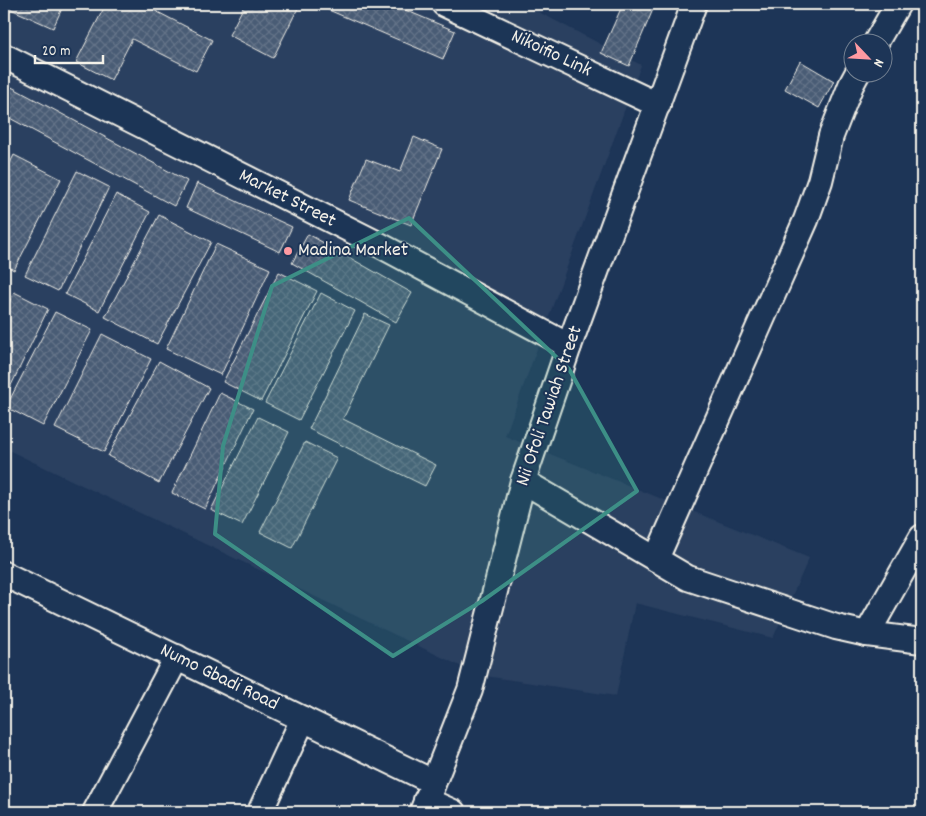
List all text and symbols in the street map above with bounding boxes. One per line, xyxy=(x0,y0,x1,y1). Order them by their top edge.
street label: Nikoifio Link xyxy=(506,23,596,85)
scale bar xyxy=(35,32,102,64)
north arrow xyxy=(844,32,894,82)
text: 20 m xyxy=(42,41,70,63)
text: N xyxy=(867,55,888,70)
street label: Market Street xyxy=(233,162,341,236)
place label: Madina Market xyxy=(298,237,408,265)
marker: Madina Market xyxy=(282,245,294,257)
street label: Nii Ofoli Tawiah Street xyxy=(509,322,591,490)
street label: Numo Gbadi Road xyxy=(155,637,283,719)

